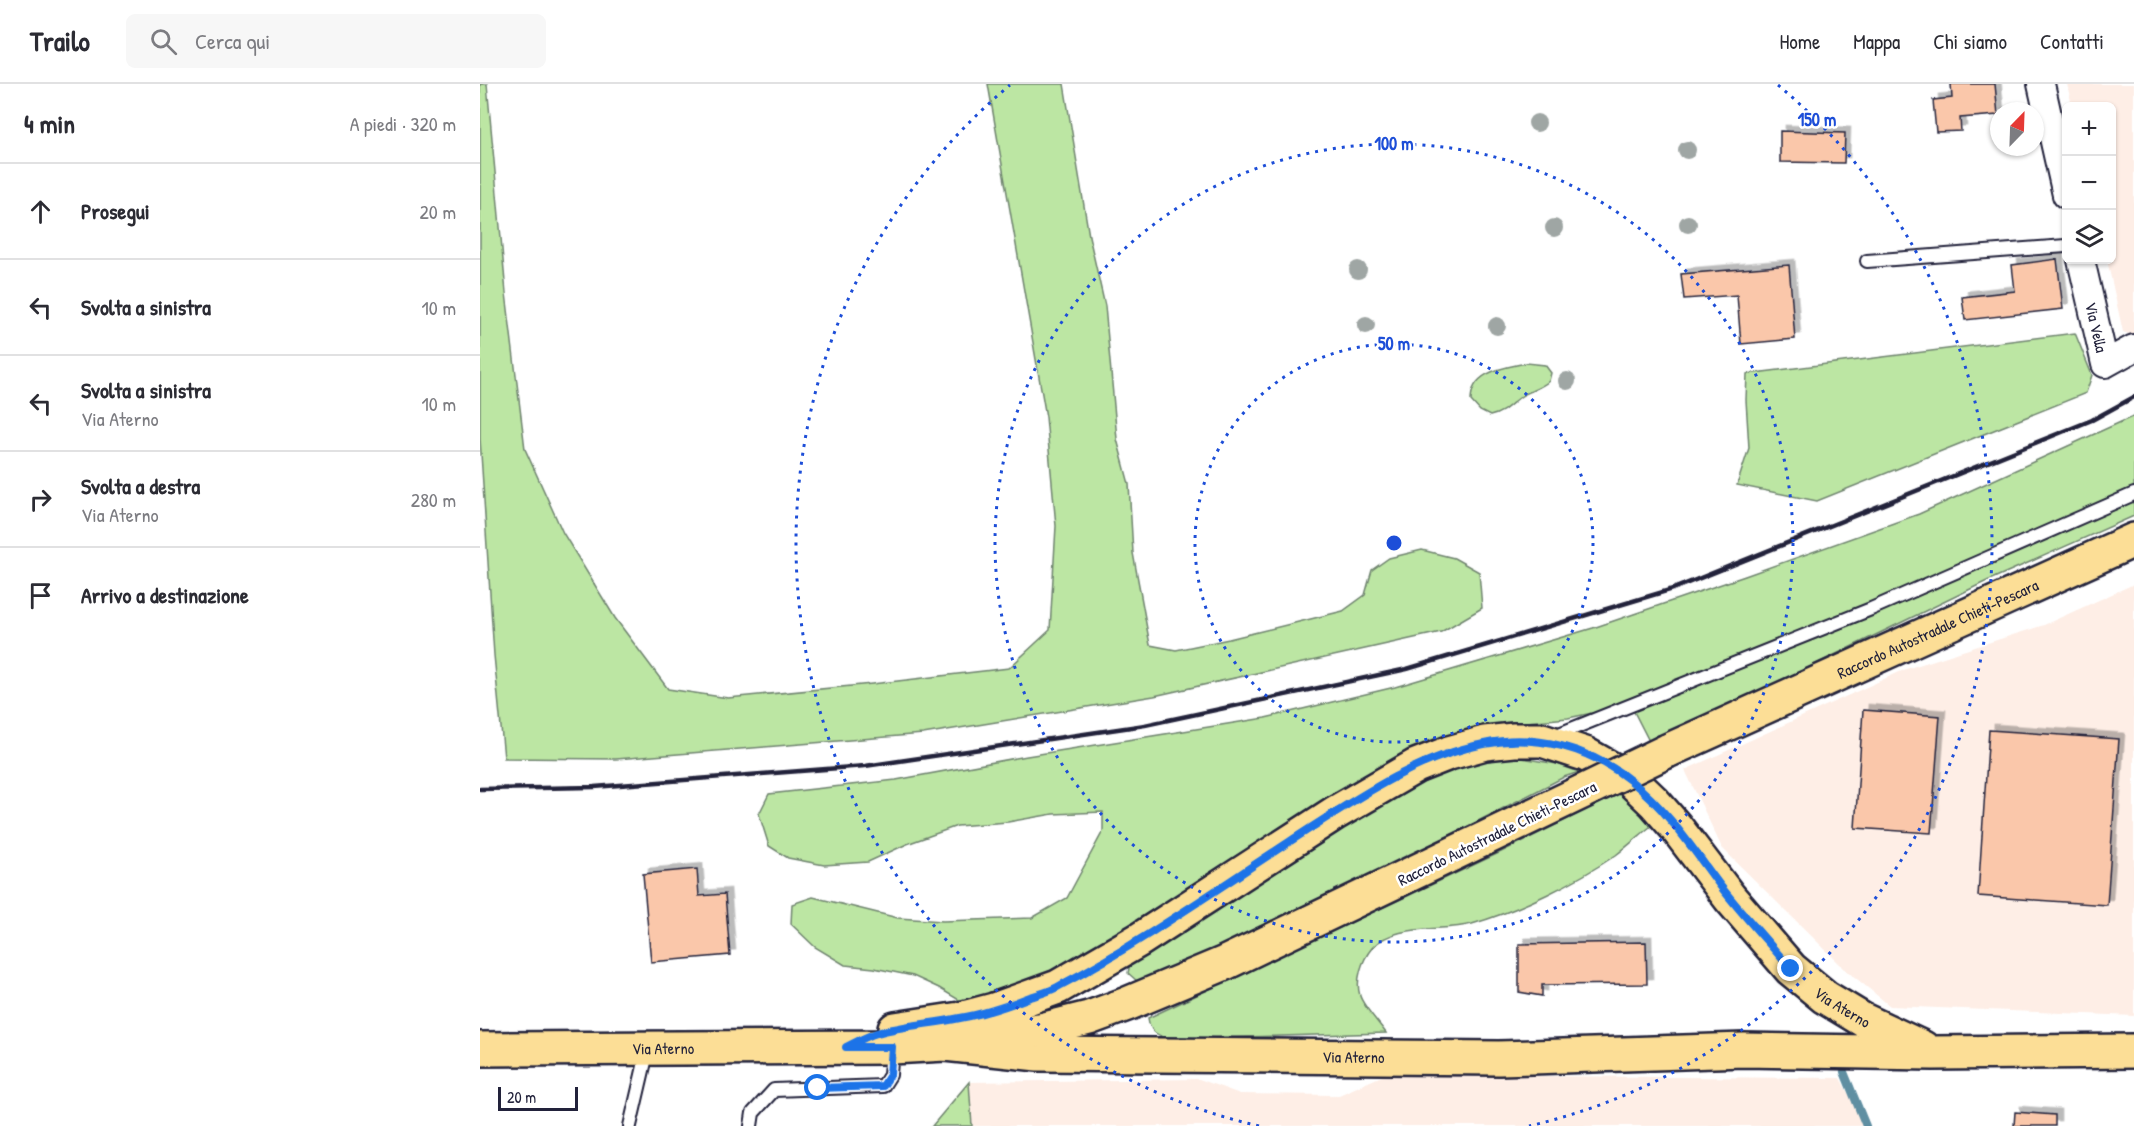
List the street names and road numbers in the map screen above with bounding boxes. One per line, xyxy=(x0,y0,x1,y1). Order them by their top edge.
street label: Via Vella xyxy=(2080,300,2113,355)
street label: Raccordo Autostradale Chieti-Pescara xyxy=(1834,574,2042,684)
street label: Raccordo Autostradale Chieti-Pescara xyxy=(1394,775,1600,891)
street label: Via Aterno xyxy=(1810,982,1874,1033)
street label: Via Aterno xyxy=(632,1037,695,1059)
street label: Via Aterno xyxy=(1322,1045,1385,1068)

